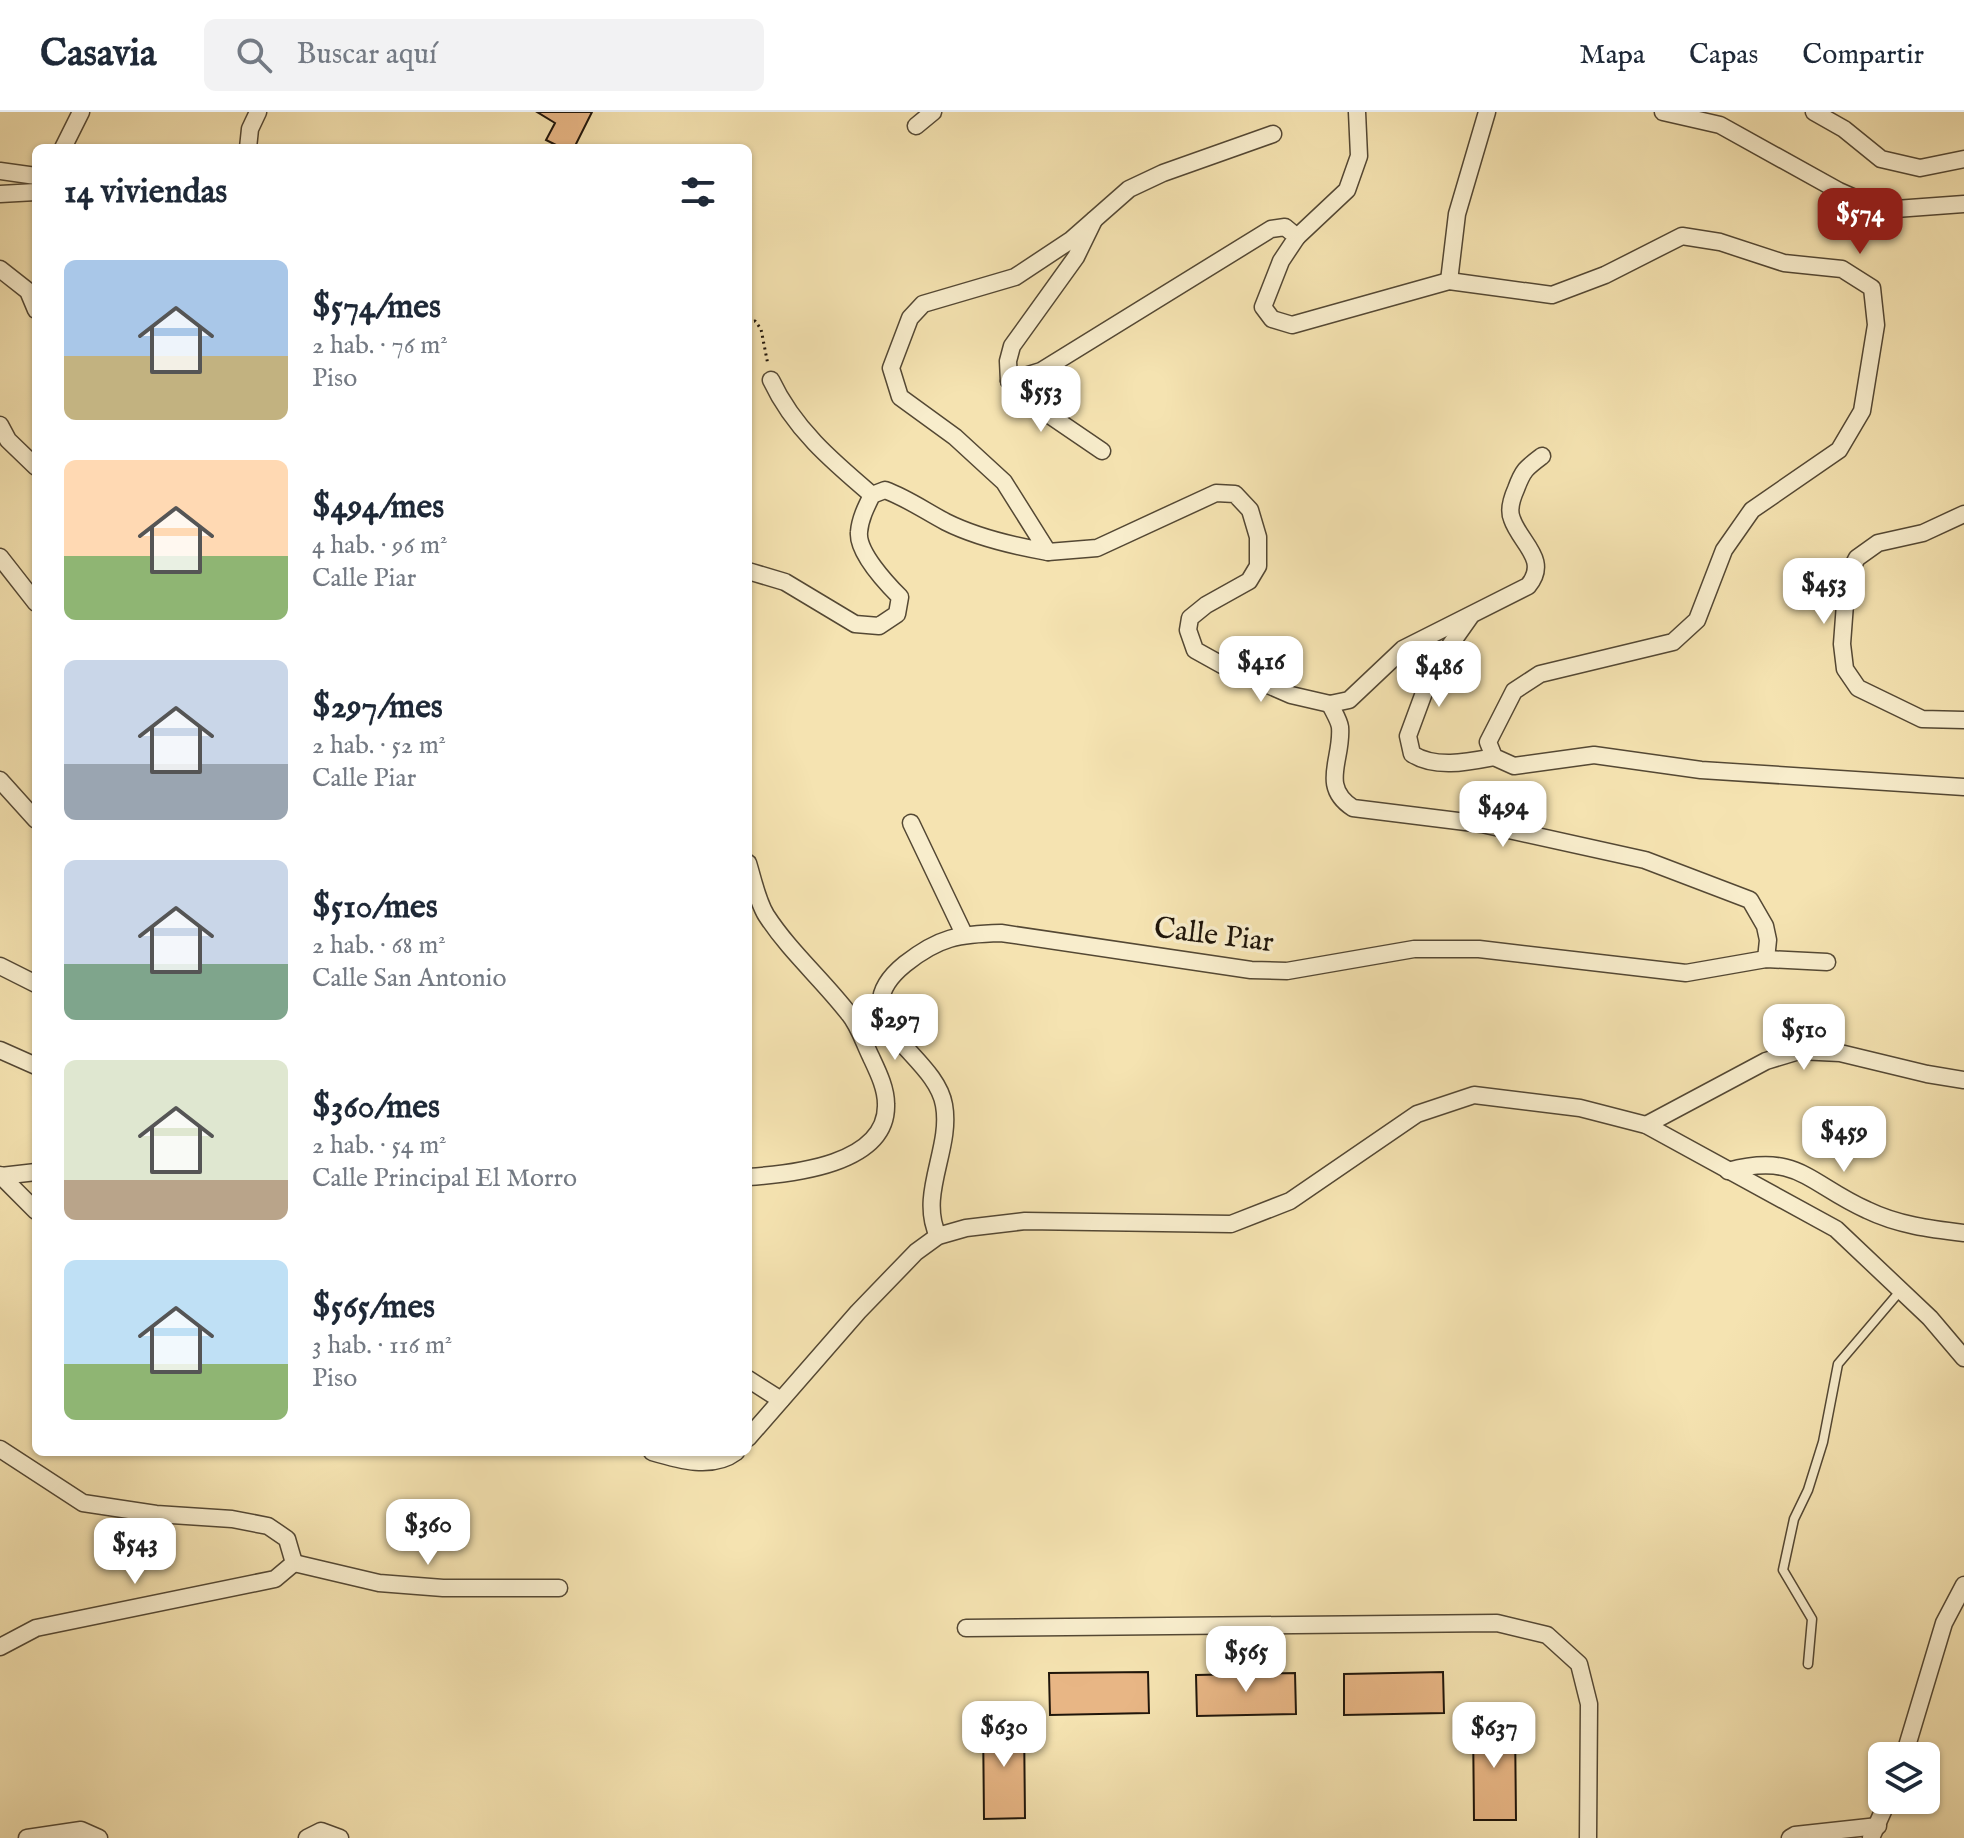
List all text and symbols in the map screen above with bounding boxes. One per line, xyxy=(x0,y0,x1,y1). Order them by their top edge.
search box xyxy=(204,19,764,91)
text: Casavia xyxy=(40,31,156,79)
icon: search xyxy=(232,33,276,77)
text: Buscar aquí xyxy=(296,36,437,74)
text: Mapa xyxy=(1579,38,1645,73)
text: Capas xyxy=(1689,38,1758,73)
text: Compartir xyxy=(1802,38,1924,73)
icon: filters xyxy=(676,170,720,214)
text: 14 viviendas xyxy=(64,171,227,214)
pin: $574 xyxy=(1813,188,1907,256)
text: $574 xyxy=(1836,197,1884,230)
text: $574/mes xyxy=(312,286,441,329)
icon: home xyxy=(128,292,224,388)
text: 2 hab. · 76 m² xyxy=(312,329,448,362)
text: Piso xyxy=(312,362,357,395)
pin: $553 xyxy=(994,366,1088,434)
text: $553 xyxy=(1020,375,1062,408)
text: $494/mes xyxy=(312,486,444,529)
icon: home xyxy=(128,492,224,588)
text: 4 hab. · 96 m² xyxy=(312,529,447,562)
pin: $453 xyxy=(1777,558,1871,626)
text: Calle Piar xyxy=(312,562,416,595)
text: $453 xyxy=(1801,567,1847,600)
pin: $416 xyxy=(1214,636,1308,704)
pin: $486 xyxy=(1392,641,1486,709)
text: $416 xyxy=(1237,645,1285,678)
text: $486 xyxy=(1415,650,1463,683)
text: $297/mes xyxy=(312,686,443,729)
icon: home xyxy=(128,692,224,788)
text: 2 hab. · 52 m² xyxy=(312,729,446,762)
text: Calle Piar xyxy=(312,762,416,795)
pin: $494 xyxy=(1456,781,1550,849)
text: $494 xyxy=(1477,790,1529,823)
text: $510/mes xyxy=(312,886,438,929)
icon: home xyxy=(128,892,224,988)
street label: Calle Piar xyxy=(1152,910,1276,962)
text: 2 hab. · 68 m² xyxy=(312,929,446,962)
text: Calle San Antonio xyxy=(312,962,506,995)
pin: $297 xyxy=(848,994,942,1062)
text: $297 xyxy=(870,1003,920,1036)
pin: $510 xyxy=(1757,1004,1851,1072)
text: $510 xyxy=(1781,1013,1827,1046)
text: $360/mes xyxy=(312,1086,440,1129)
icon: home xyxy=(128,1092,224,1188)
pin: $459 xyxy=(1797,1106,1891,1174)
text: $459 xyxy=(1820,1115,1868,1148)
text: 2 hab. · 54 m² xyxy=(312,1129,447,1162)
text: Calle Principal El Morro xyxy=(312,1162,577,1195)
text: $565/mes xyxy=(312,1286,435,1329)
icon: home xyxy=(128,1292,224,1388)
text: 3 hab. · 116 m² xyxy=(312,1329,452,1362)
text: Piso xyxy=(312,1362,357,1395)
pin: $360 xyxy=(381,1499,475,1567)
text: $360 xyxy=(404,1508,452,1541)
pin: $543 xyxy=(88,1518,182,1586)
text: $543 xyxy=(112,1527,158,1560)
pin: $565 xyxy=(1199,1626,1293,1694)
text: $565 xyxy=(1224,1635,1268,1668)
pin: $630 xyxy=(957,1701,1051,1769)
pin: $637 xyxy=(1447,1702,1541,1770)
text: $630 xyxy=(980,1710,1028,1743)
text: $637 xyxy=(1470,1711,1518,1744)
map controls xyxy=(1868,1742,1940,1814)
button: layers xyxy=(1868,1742,1940,1814)

